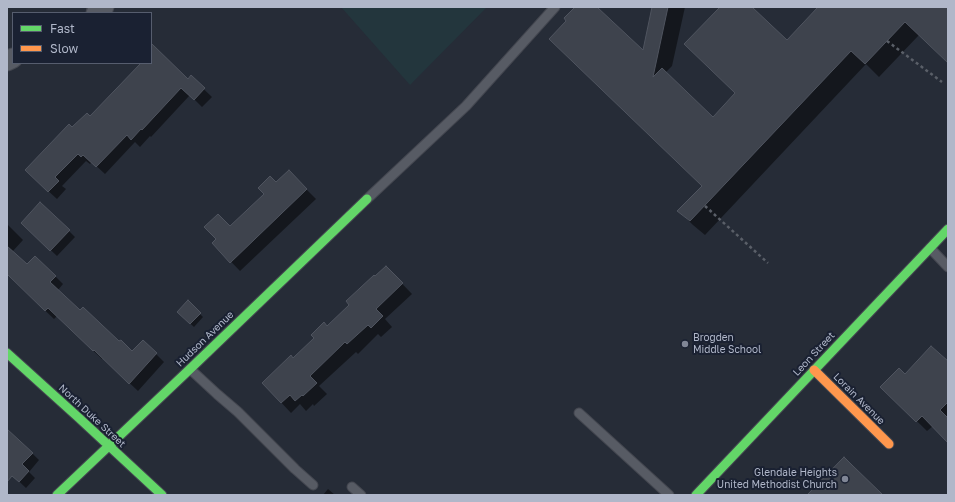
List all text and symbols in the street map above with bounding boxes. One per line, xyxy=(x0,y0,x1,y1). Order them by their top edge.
legend xyxy=(12,12,152,64)
text: Fast xyxy=(50,21,75,36)
text: Slow xyxy=(50,41,78,56)
street label: Hudson Avenue xyxy=(174,309,236,369)
street label: Leon Street xyxy=(791,330,837,378)
place label: Brogden Middle School xyxy=(693,332,761,356)
marker: Brogden Middle School xyxy=(680,339,690,349)
street label: Lorain Avenue xyxy=(831,371,887,427)
street label: North Duke Street xyxy=(56,382,128,450)
place label: Glendale Heights United Methodist Church xyxy=(717,467,837,490)
marker: Glendale Heights United Methodist Church xyxy=(840,474,850,484)

